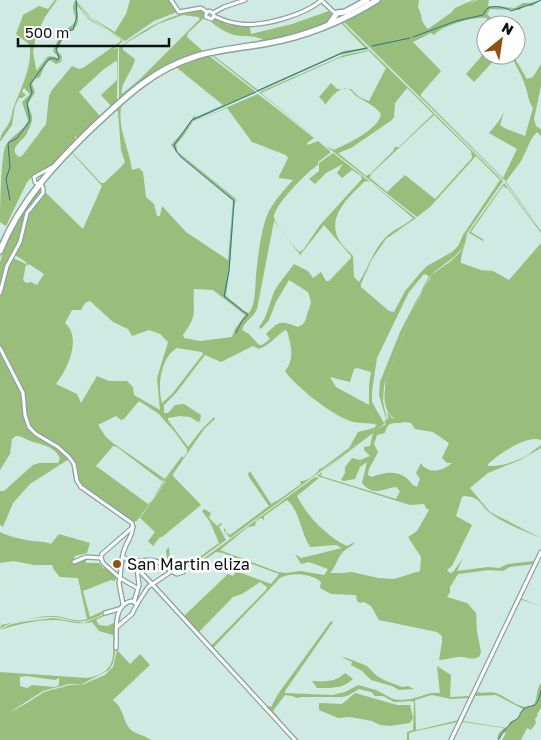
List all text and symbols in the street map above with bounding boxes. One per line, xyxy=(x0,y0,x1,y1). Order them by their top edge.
scale bar xyxy=(18,15,169,47)
north arrow xyxy=(476,15,526,65)
text: N xyxy=(499,18,517,38)
text: 500 m xyxy=(25,23,69,41)
place label: San Martin eliza xyxy=(127,554,250,574)
marker: San Martin eliza xyxy=(111,558,123,570)

